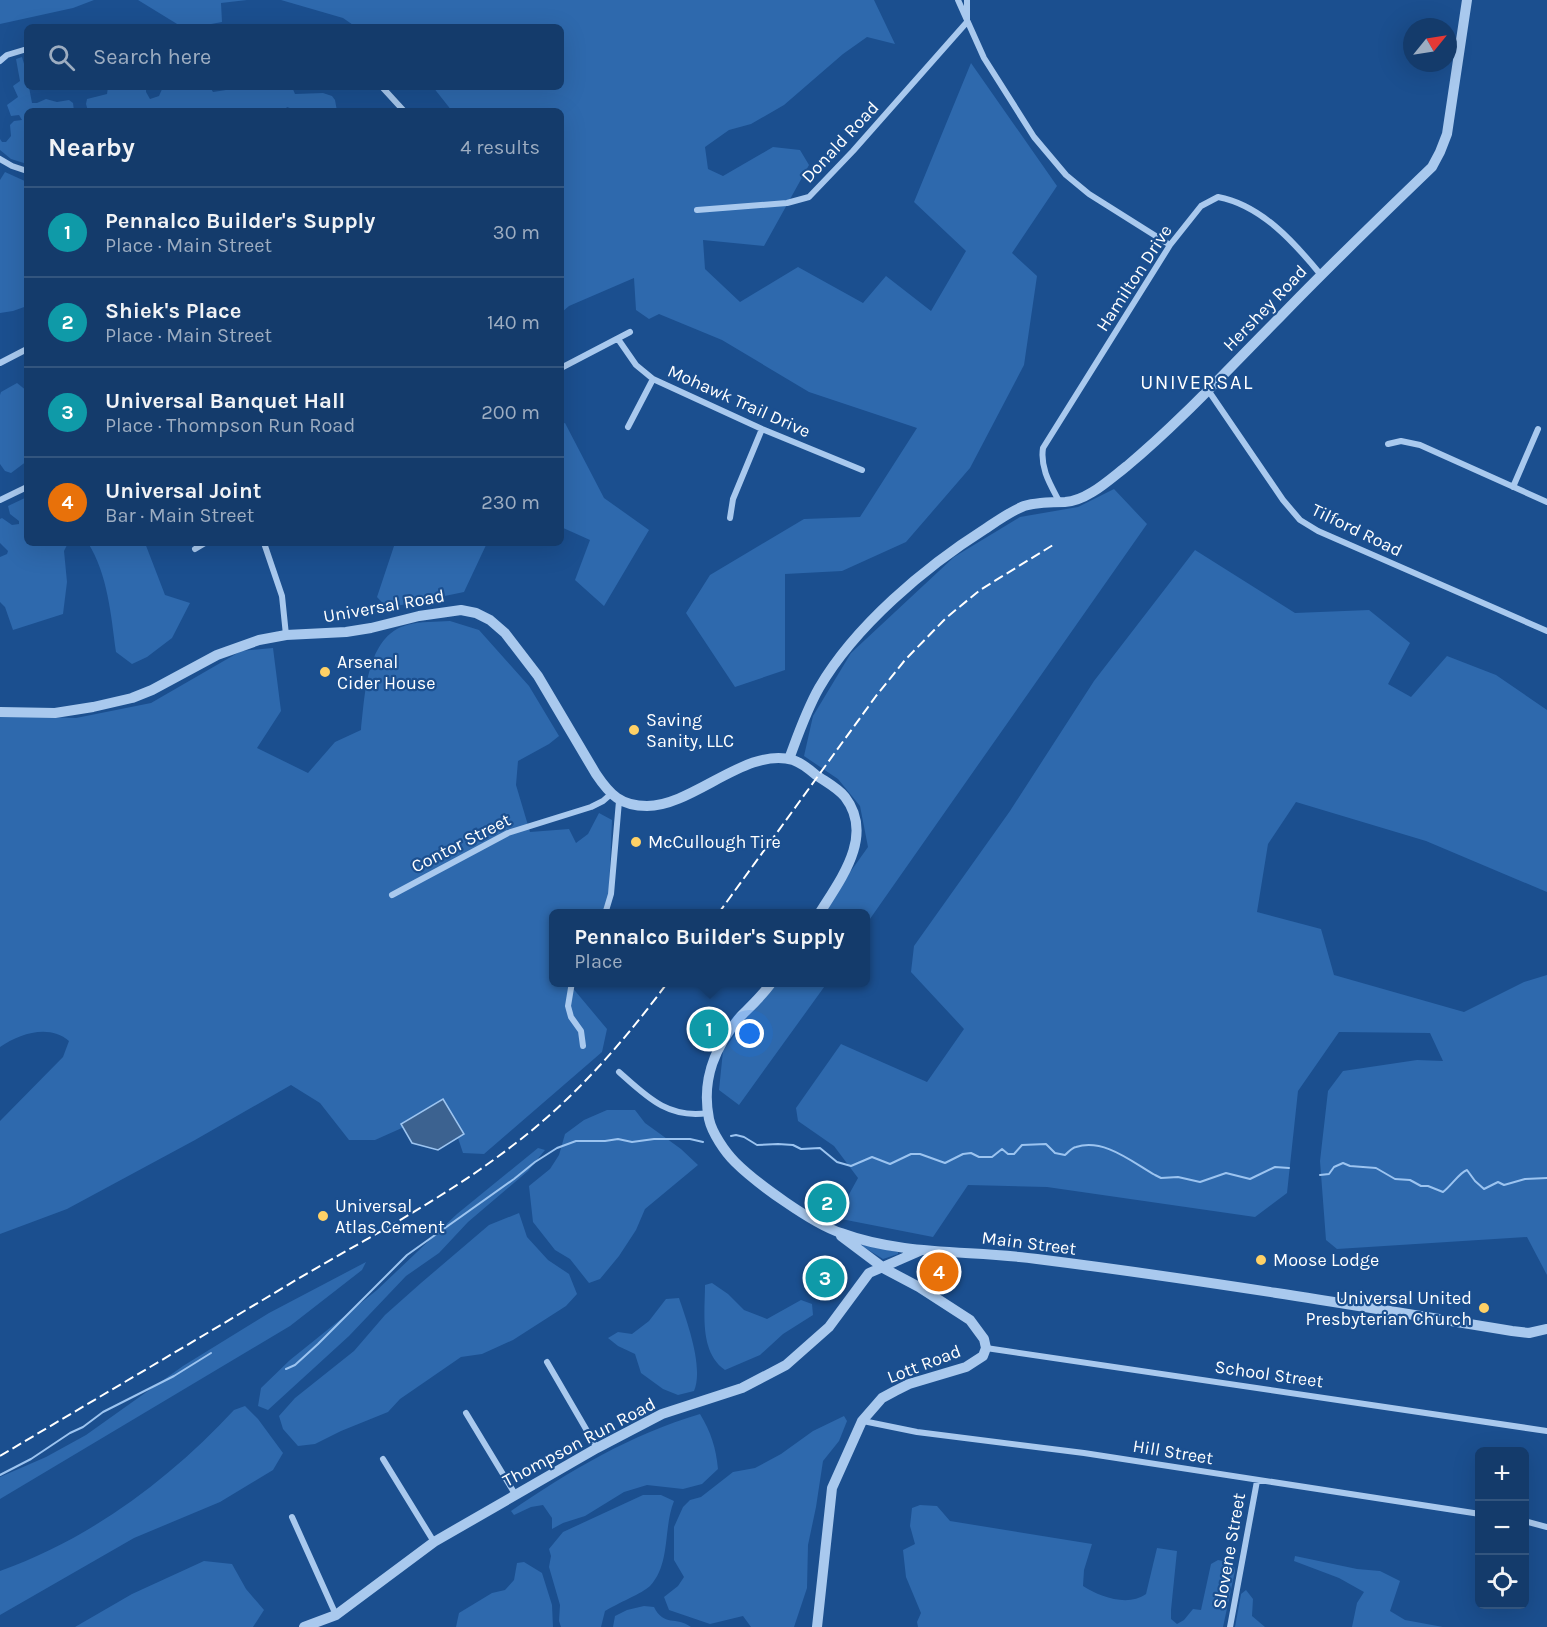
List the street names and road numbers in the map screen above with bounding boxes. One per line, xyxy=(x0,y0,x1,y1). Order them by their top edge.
street label: Donald Road xyxy=(797,97,883,187)
street label: Hamilton Drive xyxy=(1091,220,1177,336)
street label: Hershey Road xyxy=(1218,260,1312,356)
street label: Mohawk Trail Drive xyxy=(664,360,814,442)
street label: Tilford Road xyxy=(1308,499,1406,561)
street label: Universal Road xyxy=(322,584,446,628)
street label: Contor Street xyxy=(408,808,515,877)
street label: Main Street xyxy=(980,1226,1078,1260)
street label: Lott Road xyxy=(884,1340,964,1388)
street label: School Street xyxy=(1213,1355,1325,1393)
street label: Thompson Run Road xyxy=(499,1392,659,1492)
street label: Hill Street xyxy=(1131,1435,1215,1469)
street label: Slovene Street xyxy=(1208,1491,1250,1611)

